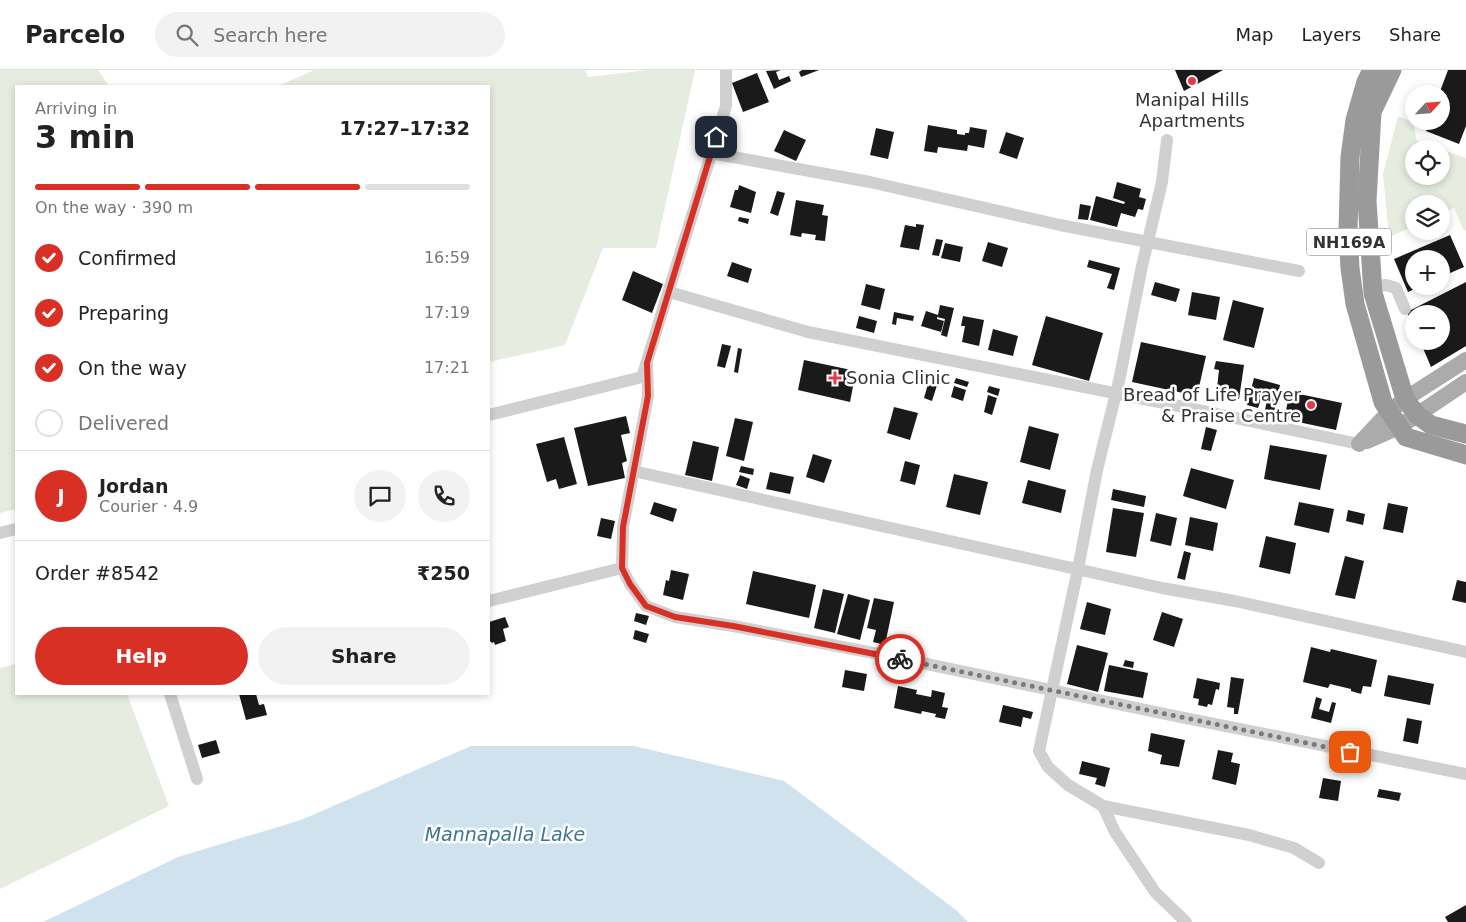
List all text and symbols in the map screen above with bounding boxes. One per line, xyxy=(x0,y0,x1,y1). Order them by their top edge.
search box xyxy=(155,12,505,57)
text: Parcelo xyxy=(25,21,125,49)
icon: search xyxy=(173,21,201,49)
text: Search here xyxy=(213,24,327,46)
text: Map xyxy=(1235,24,1273,45)
text: Layers xyxy=(1301,24,1361,45)
text: Share xyxy=(1389,24,1441,45)
marker: Manipal Hills Apartments xyxy=(1186,75,1198,87)
north arrow xyxy=(1405,85,1450,130)
map controls xyxy=(1405,85,1450,350)
place label: Manipal Hills Apartments xyxy=(1135,89,1249,131)
text: Arriving in xyxy=(35,99,117,118)
pin xyxy=(695,116,737,158)
text: 17:27–17:32 xyxy=(340,117,470,139)
text: 3 min xyxy=(35,118,136,156)
icon: home xyxy=(702,123,730,151)
button: locate xyxy=(1405,140,1450,185)
button: layers xyxy=(1405,195,1450,240)
text: On the way · 390 m xyxy=(35,198,193,217)
road number: NH169A xyxy=(1306,228,1392,256)
icon: check xyxy=(35,244,63,272)
text: Confirmed xyxy=(78,247,177,269)
text: 16:59 xyxy=(424,248,470,267)
button: + xyxy=(1405,250,1450,295)
icon: check xyxy=(35,299,63,327)
text: Preparing xyxy=(78,302,169,324)
text: 17:19 xyxy=(424,303,470,322)
button: − xyxy=(1405,305,1450,350)
icon: check xyxy=(35,354,63,382)
text: On the way xyxy=(78,357,187,379)
text: 17:21 xyxy=(424,358,470,377)
place label: Sonia Clinic xyxy=(846,367,950,388)
marker: Sonia Clinic xyxy=(828,371,842,385)
place label: Bread of Life Prayer & Praise Centre xyxy=(1123,384,1302,426)
marker: Bread of Life Prayer & Praise Centre xyxy=(1305,399,1317,411)
text: Delivered xyxy=(78,412,169,434)
button: chat xyxy=(354,470,406,522)
button: phone xyxy=(418,470,470,522)
text: Jordan xyxy=(99,475,168,497)
text: J xyxy=(57,485,65,507)
text: Courier · 4.9 xyxy=(99,497,198,516)
text: Order #8542 xyxy=(35,562,159,584)
text: ₹250 xyxy=(417,562,470,584)
button: Help xyxy=(35,627,248,685)
button: Share xyxy=(258,627,470,685)
courier xyxy=(875,634,925,684)
icon: bike xyxy=(886,645,914,673)
pin xyxy=(1329,731,1371,773)
icon: bag xyxy=(1336,738,1364,766)
water label: Mannapalla Lake xyxy=(425,823,585,845)

